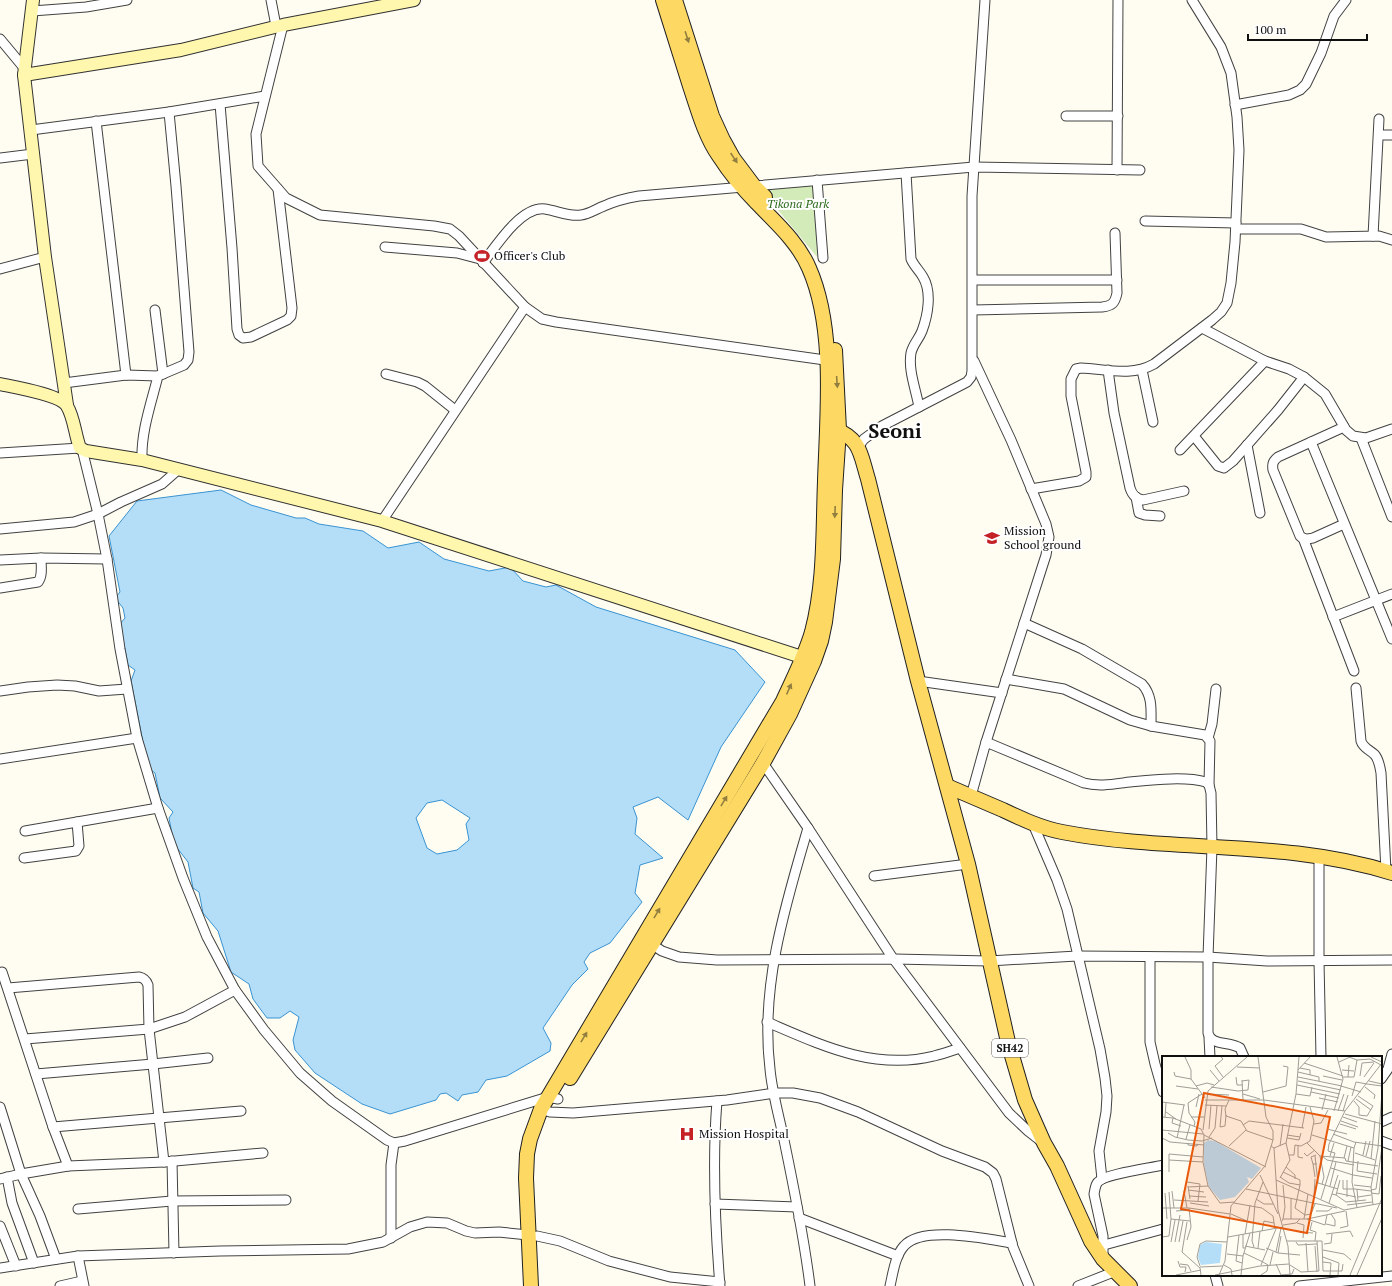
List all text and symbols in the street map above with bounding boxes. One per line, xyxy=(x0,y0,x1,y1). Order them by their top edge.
scale bar xyxy=(1248,16,1367,42)
text: 100 m xyxy=(1254,22,1287,37)
one-way arrow xyxy=(684,31,690,43)
one-way arrow xyxy=(730,152,737,164)
park label: Tikona Park xyxy=(767,196,829,211)
sports icon: Officer's Club xyxy=(473,247,491,265)
place label: Officer's Club xyxy=(494,248,566,263)
one-way arrow xyxy=(834,376,841,388)
district label: Seoni xyxy=(868,417,922,444)
one-way arrow xyxy=(831,506,838,518)
place label: Mission School ground xyxy=(1004,523,1081,552)
school or university icon: Mission School ground xyxy=(983,529,1001,547)
one-way arrow xyxy=(785,683,792,695)
one-way arrow xyxy=(720,795,727,807)
one-way arrow xyxy=(654,907,661,919)
one-way arrow xyxy=(580,1031,587,1043)
road number: SH42 xyxy=(992,1039,1028,1057)
inset map xyxy=(1162,1056,1382,1276)
hospital icon: Mission Hospital xyxy=(678,1125,696,1143)
place label: Mission Hospital xyxy=(699,1126,789,1141)

